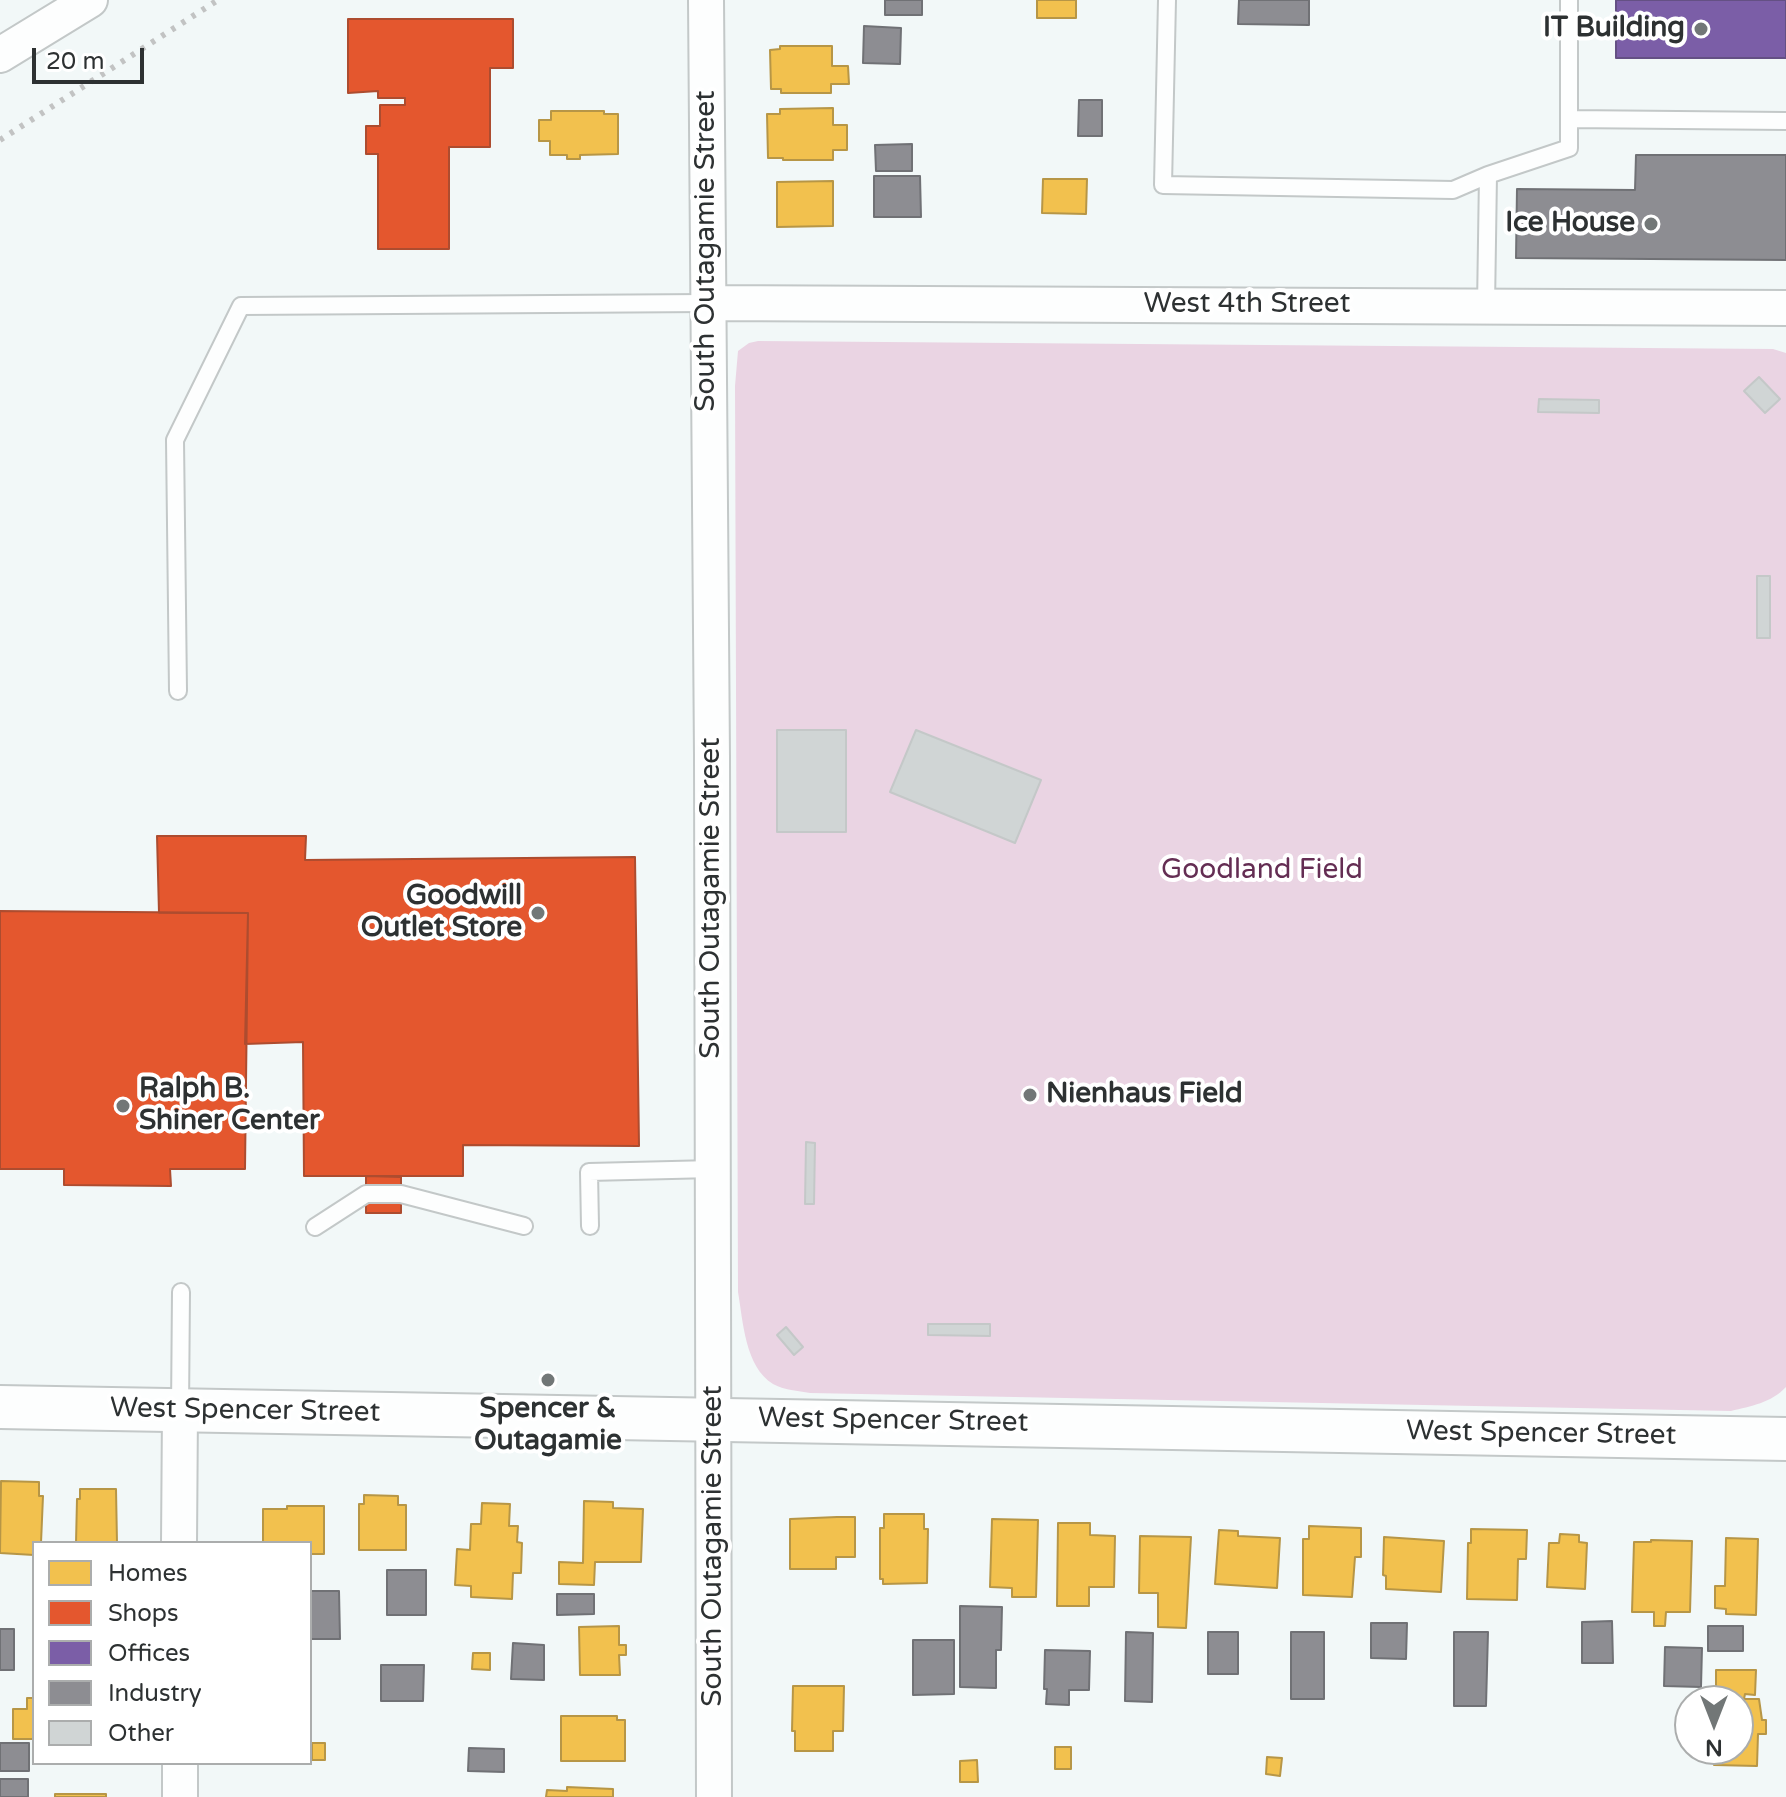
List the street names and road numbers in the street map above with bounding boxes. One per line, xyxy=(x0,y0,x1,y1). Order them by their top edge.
street label: South Outagamie Street xyxy=(690,90,724,412)
street label: West 4th Street xyxy=(1144,288,1350,322)
street label: South Outagamie Street xyxy=(695,737,729,1059)
street label: South Outagamie Street xyxy=(697,1385,731,1707)
street label: West Spencer Street xyxy=(109,1392,381,1430)
street label: West Spencer Street xyxy=(757,1402,1029,1440)
street label: West Spencer Street xyxy=(1405,1415,1677,1453)

